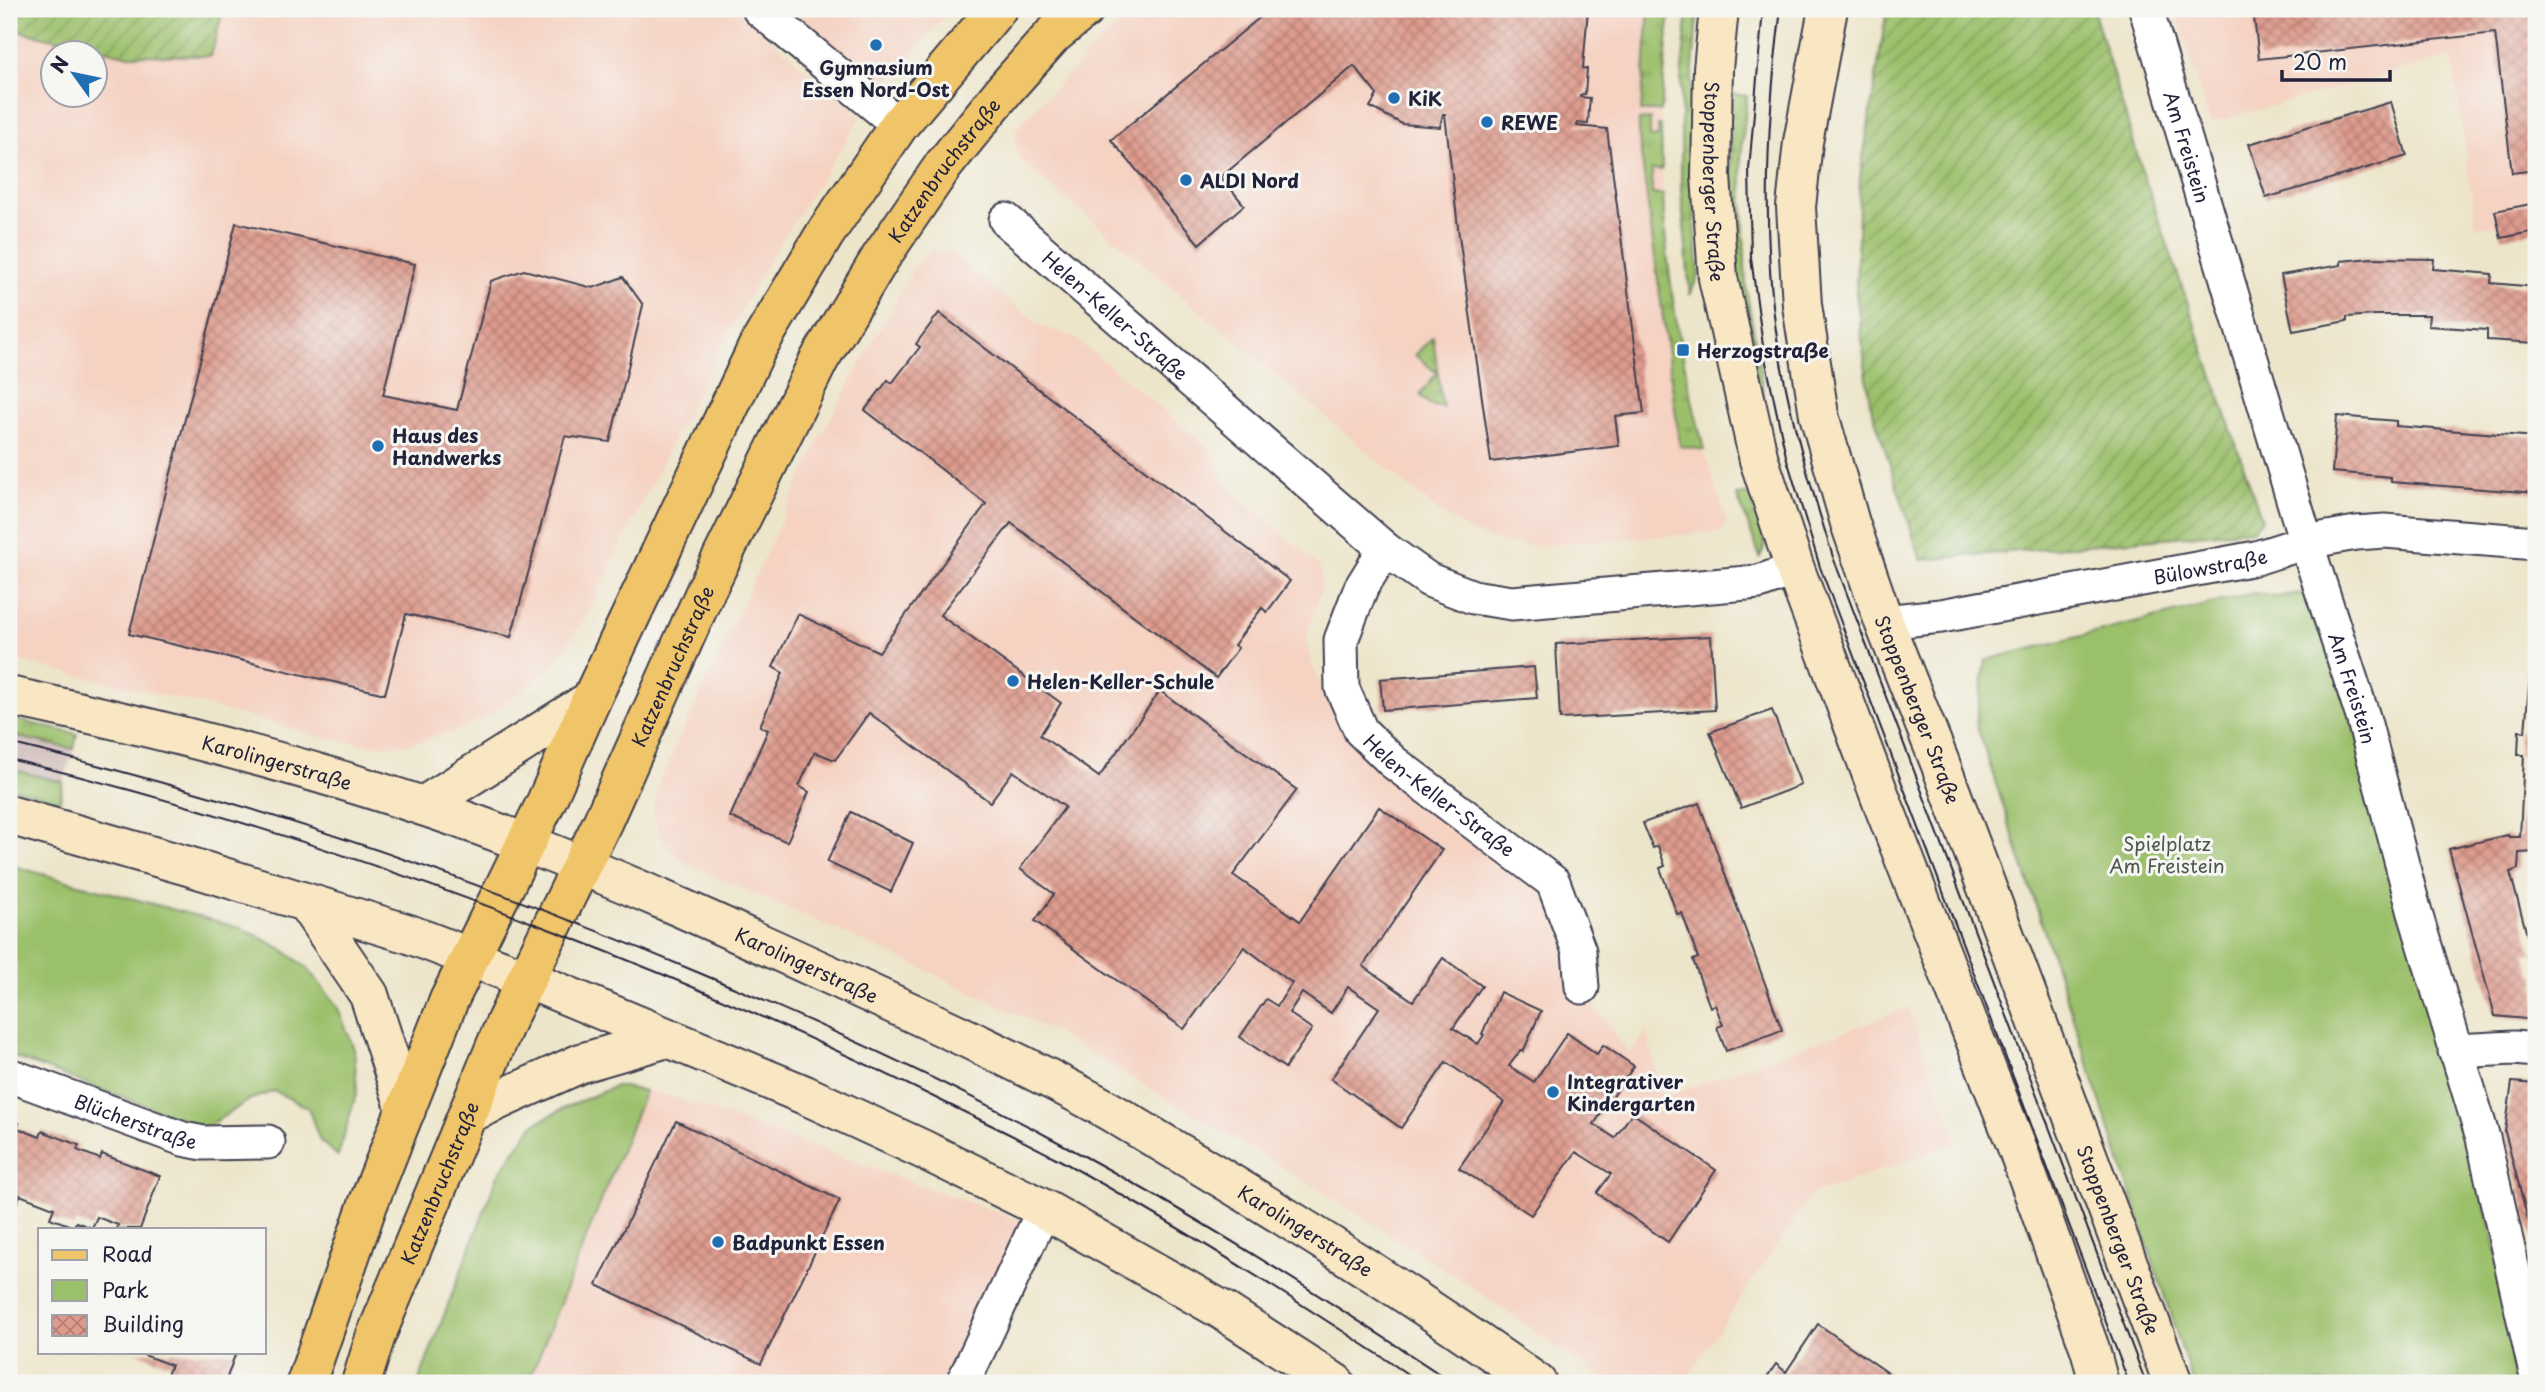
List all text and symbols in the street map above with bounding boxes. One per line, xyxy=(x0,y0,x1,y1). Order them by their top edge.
marker: Gymnasium Essen Nord-Ost xyxy=(868,37,884,53)
north arrow xyxy=(38,38,108,108)
scale bar xyxy=(2282,38,2391,82)
text: 20 m xyxy=(2293,45,2347,77)
text: N xyxy=(43,50,75,78)
place label: Gymnasium Essen Nord-Ost xyxy=(802,53,950,103)
street label: Stoppenberger Straße xyxy=(1697,81,1732,283)
place label: KiK xyxy=(1408,84,1442,112)
street label: Am Freistein xyxy=(2157,88,2217,206)
marker: KiK xyxy=(1386,90,1402,106)
street label: Katzenbruchstraße xyxy=(881,92,1007,248)
place label: REWE xyxy=(1501,108,1558,136)
marker: REWE xyxy=(1479,114,1495,130)
place label: ALDI Nord xyxy=(1199,166,1299,194)
marker: ALDI Nord xyxy=(1178,172,1194,188)
street label: Helen-Keller-Straße xyxy=(1036,244,1195,386)
place label: Herzogstraße xyxy=(1697,336,1829,364)
marker: Herzogstraße xyxy=(1675,342,1691,358)
place label: Haus des Handwerks xyxy=(392,421,501,471)
marker: Haus des Handwerks xyxy=(370,438,386,454)
street label: Bülowstraße xyxy=(2151,541,2271,591)
street label: Katzenbruchstraße xyxy=(624,581,720,751)
street label: Stoppenberger Straße xyxy=(1869,611,1968,808)
street label: Am Freistein xyxy=(2322,629,2384,747)
place label: Helen-Keller-Schule xyxy=(1027,667,1214,695)
marker: Helen-Keller-Schule xyxy=(1005,673,1021,689)
street label: Helen-Keller-Straße xyxy=(1358,727,1521,863)
street label: Karolingerstraße xyxy=(199,728,355,796)
park label: Spielplatz Am Freistein xyxy=(2109,829,2225,879)
street label: Karolingerstraße xyxy=(731,920,883,1009)
place label: Integrativer Kindergarten xyxy=(1567,1067,1695,1117)
marker: Integrativer Kindergarten xyxy=(1545,1084,1561,1100)
street label: Blücherstraße xyxy=(71,1086,199,1155)
street label: Katzenbruchstraße xyxy=(393,1097,485,1269)
street label: Stoppenberger Straße xyxy=(2071,1141,2167,1338)
street label: Karolingerstraße xyxy=(1233,1177,1379,1283)
legend xyxy=(38,1228,266,1354)
place label: Badpunkt Essen xyxy=(732,1228,885,1256)
marker: Badpunkt Essen xyxy=(710,1234,726,1250)
text: Road xyxy=(102,1237,153,1269)
text: Park xyxy=(102,1273,149,1305)
text: Building xyxy=(102,1307,184,1339)

